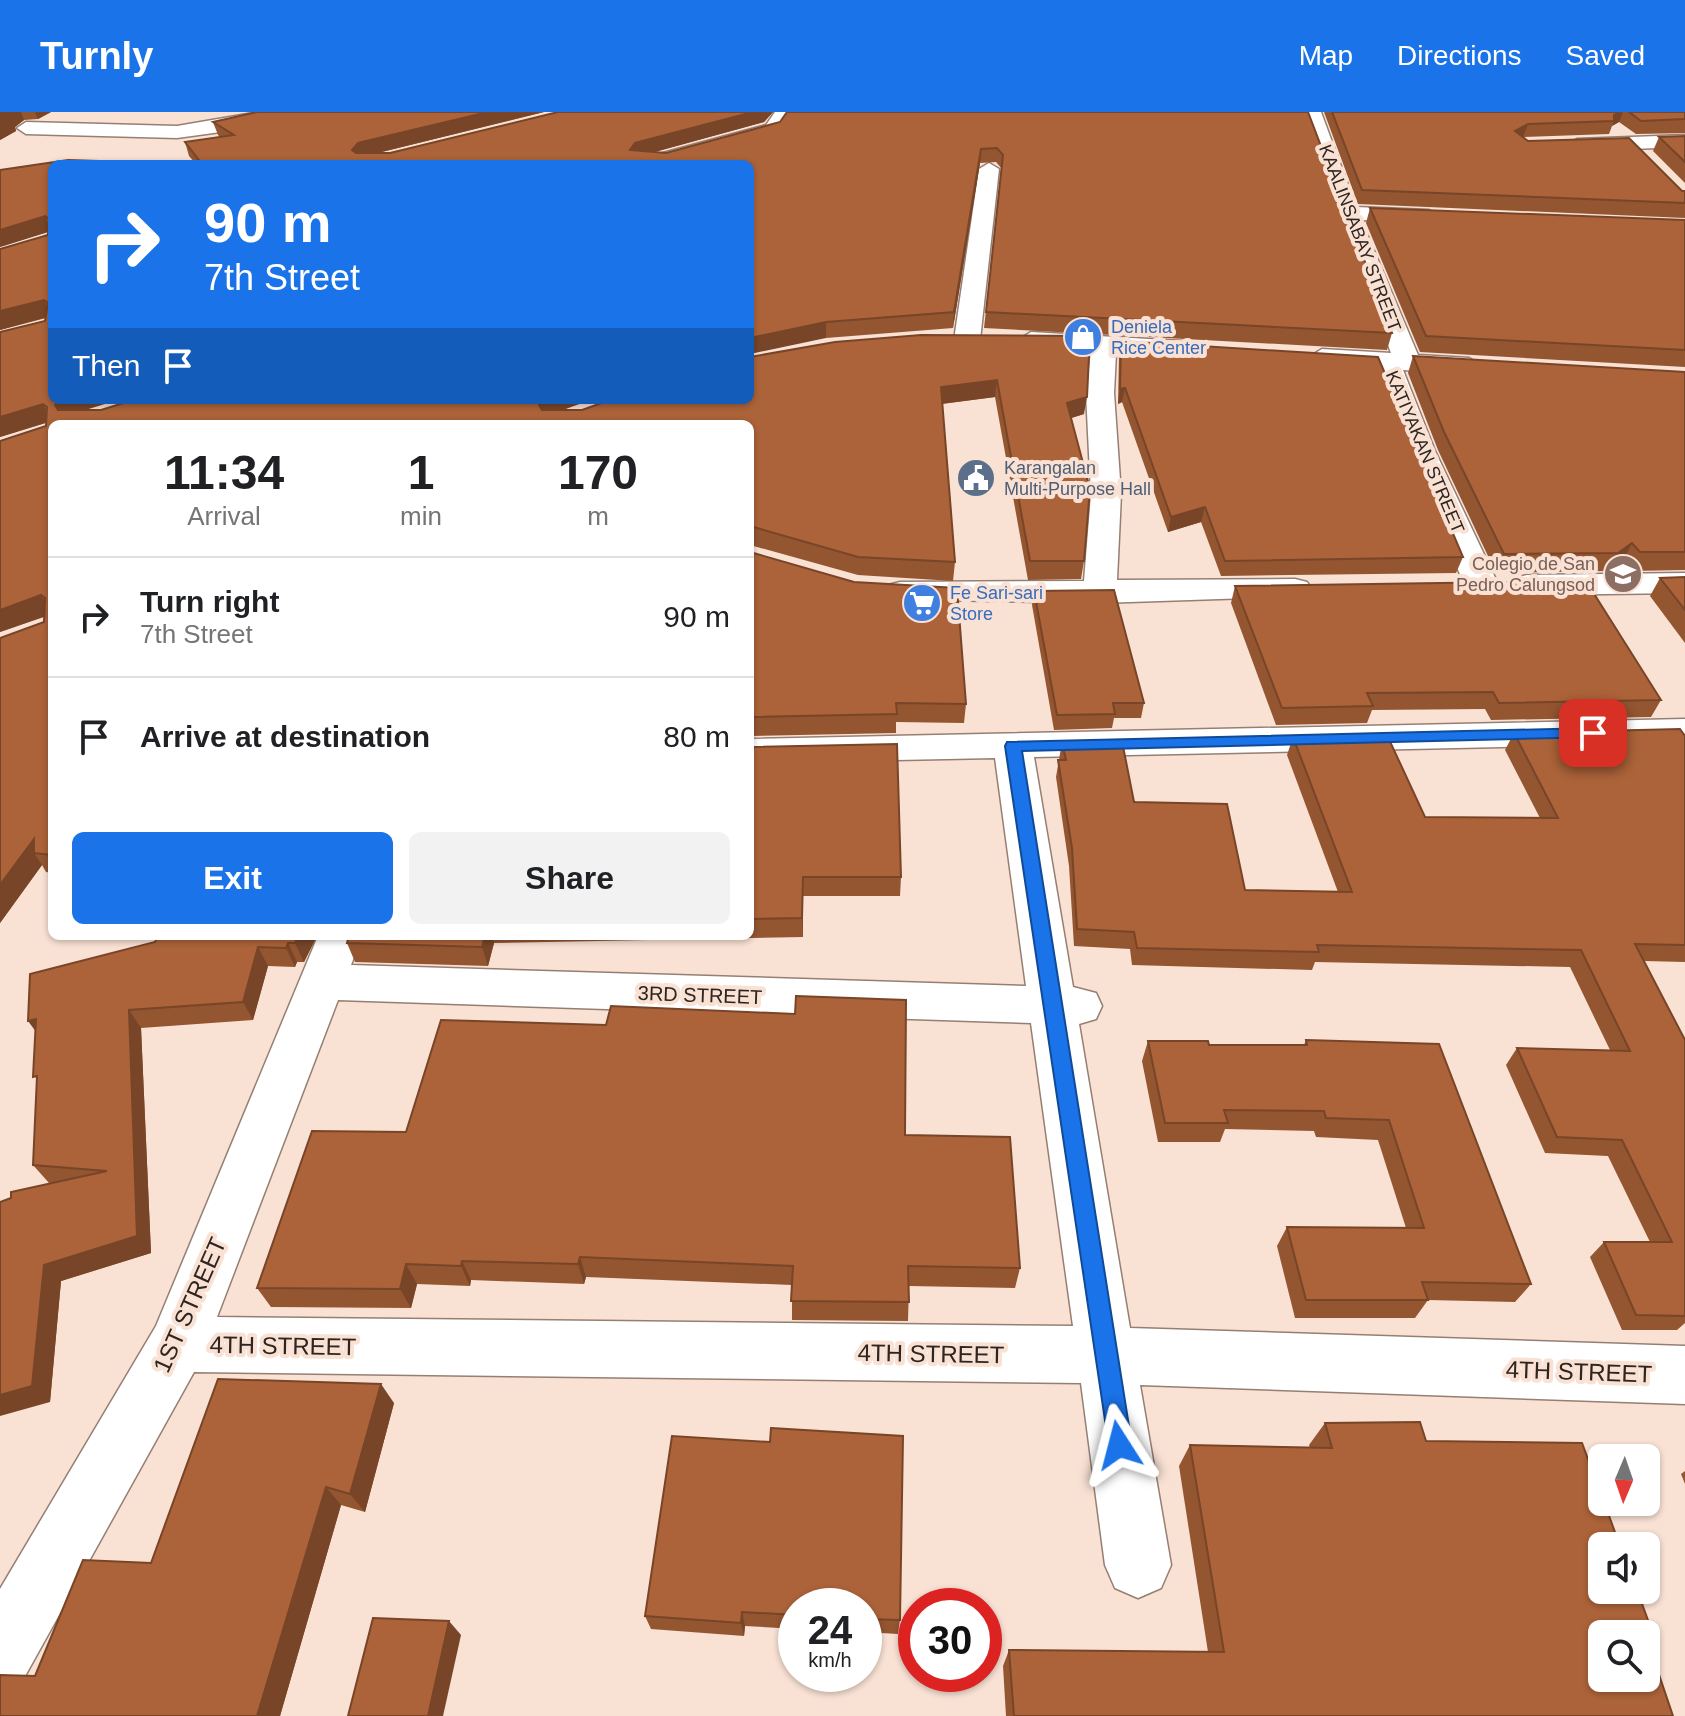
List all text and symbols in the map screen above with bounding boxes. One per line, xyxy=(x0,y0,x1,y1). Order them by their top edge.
text: Turnly xyxy=(40,35,153,77)
text: Map xyxy=(1299,40,1353,71)
text: Directions xyxy=(1397,40,1522,71)
text: Saved xyxy=(1566,40,1645,71)
street label: KAALINSABAY STREET xyxy=(1315,142,1405,334)
text: 90 m xyxy=(204,191,332,254)
icon: right xyxy=(72,192,176,296)
text: 7th Street xyxy=(204,257,360,298)
shop icon: Deniela Rice Center xyxy=(1062,316,1104,358)
place label: Deniela Rice Center xyxy=(1111,317,1206,358)
icon: arrive xyxy=(156,344,200,388)
text: Then xyxy=(72,349,140,382)
street label: KATIYAKAN STREET xyxy=(1382,368,1468,536)
text: 11:34 xyxy=(164,446,284,499)
text: 1 xyxy=(408,446,434,499)
text: 170 xyxy=(558,446,638,499)
public building icon: Karangalan Multi-Purpose Hall xyxy=(955,457,997,499)
place label: Karangalan Multi-Purpose Hall xyxy=(1004,458,1151,499)
text: Arrival xyxy=(187,501,261,531)
text: min xyxy=(400,501,442,531)
text: m xyxy=(587,501,609,531)
school or university icon: Colegio de San Pedro Calungsod xyxy=(1602,553,1644,595)
place label: Colegio de San Pedro Calungsod xyxy=(1456,554,1595,595)
supermarket icon: Fe Sari-sari Store xyxy=(901,582,943,624)
place label: Fe Sari-sari Store xyxy=(950,583,1043,624)
text: Turn right xyxy=(140,585,279,618)
icon: right xyxy=(72,595,116,639)
text: 90 m xyxy=(663,600,730,633)
text: 7th Street xyxy=(140,619,253,649)
pin xyxy=(1559,699,1627,767)
icon: arrive xyxy=(1571,711,1615,755)
icon: arrive xyxy=(72,715,116,759)
text: Arrive at destination xyxy=(140,720,430,753)
text: 80 m xyxy=(663,720,730,753)
button: Exit xyxy=(72,832,393,924)
button: Share xyxy=(409,832,730,924)
street label: 3RD STREET xyxy=(637,982,763,1008)
street label: 1ST STREET xyxy=(148,1233,231,1376)
street label: 4TH STREET xyxy=(209,1331,357,1360)
street label: 4TH STREET xyxy=(857,1339,1005,1368)
street label: 4TH STREET xyxy=(1505,1355,1653,1388)
position arrow xyxy=(1077,1403,1161,1487)
north arrow xyxy=(1588,1444,1660,1516)
map controls xyxy=(1588,1444,1660,1692)
button: sound xyxy=(1588,1532,1660,1604)
speed limit sign: 30 xyxy=(898,1588,1002,1692)
text: 24 xyxy=(808,1608,852,1652)
button: search xyxy=(1588,1620,1660,1692)
text: km/h xyxy=(808,1649,852,1671)

